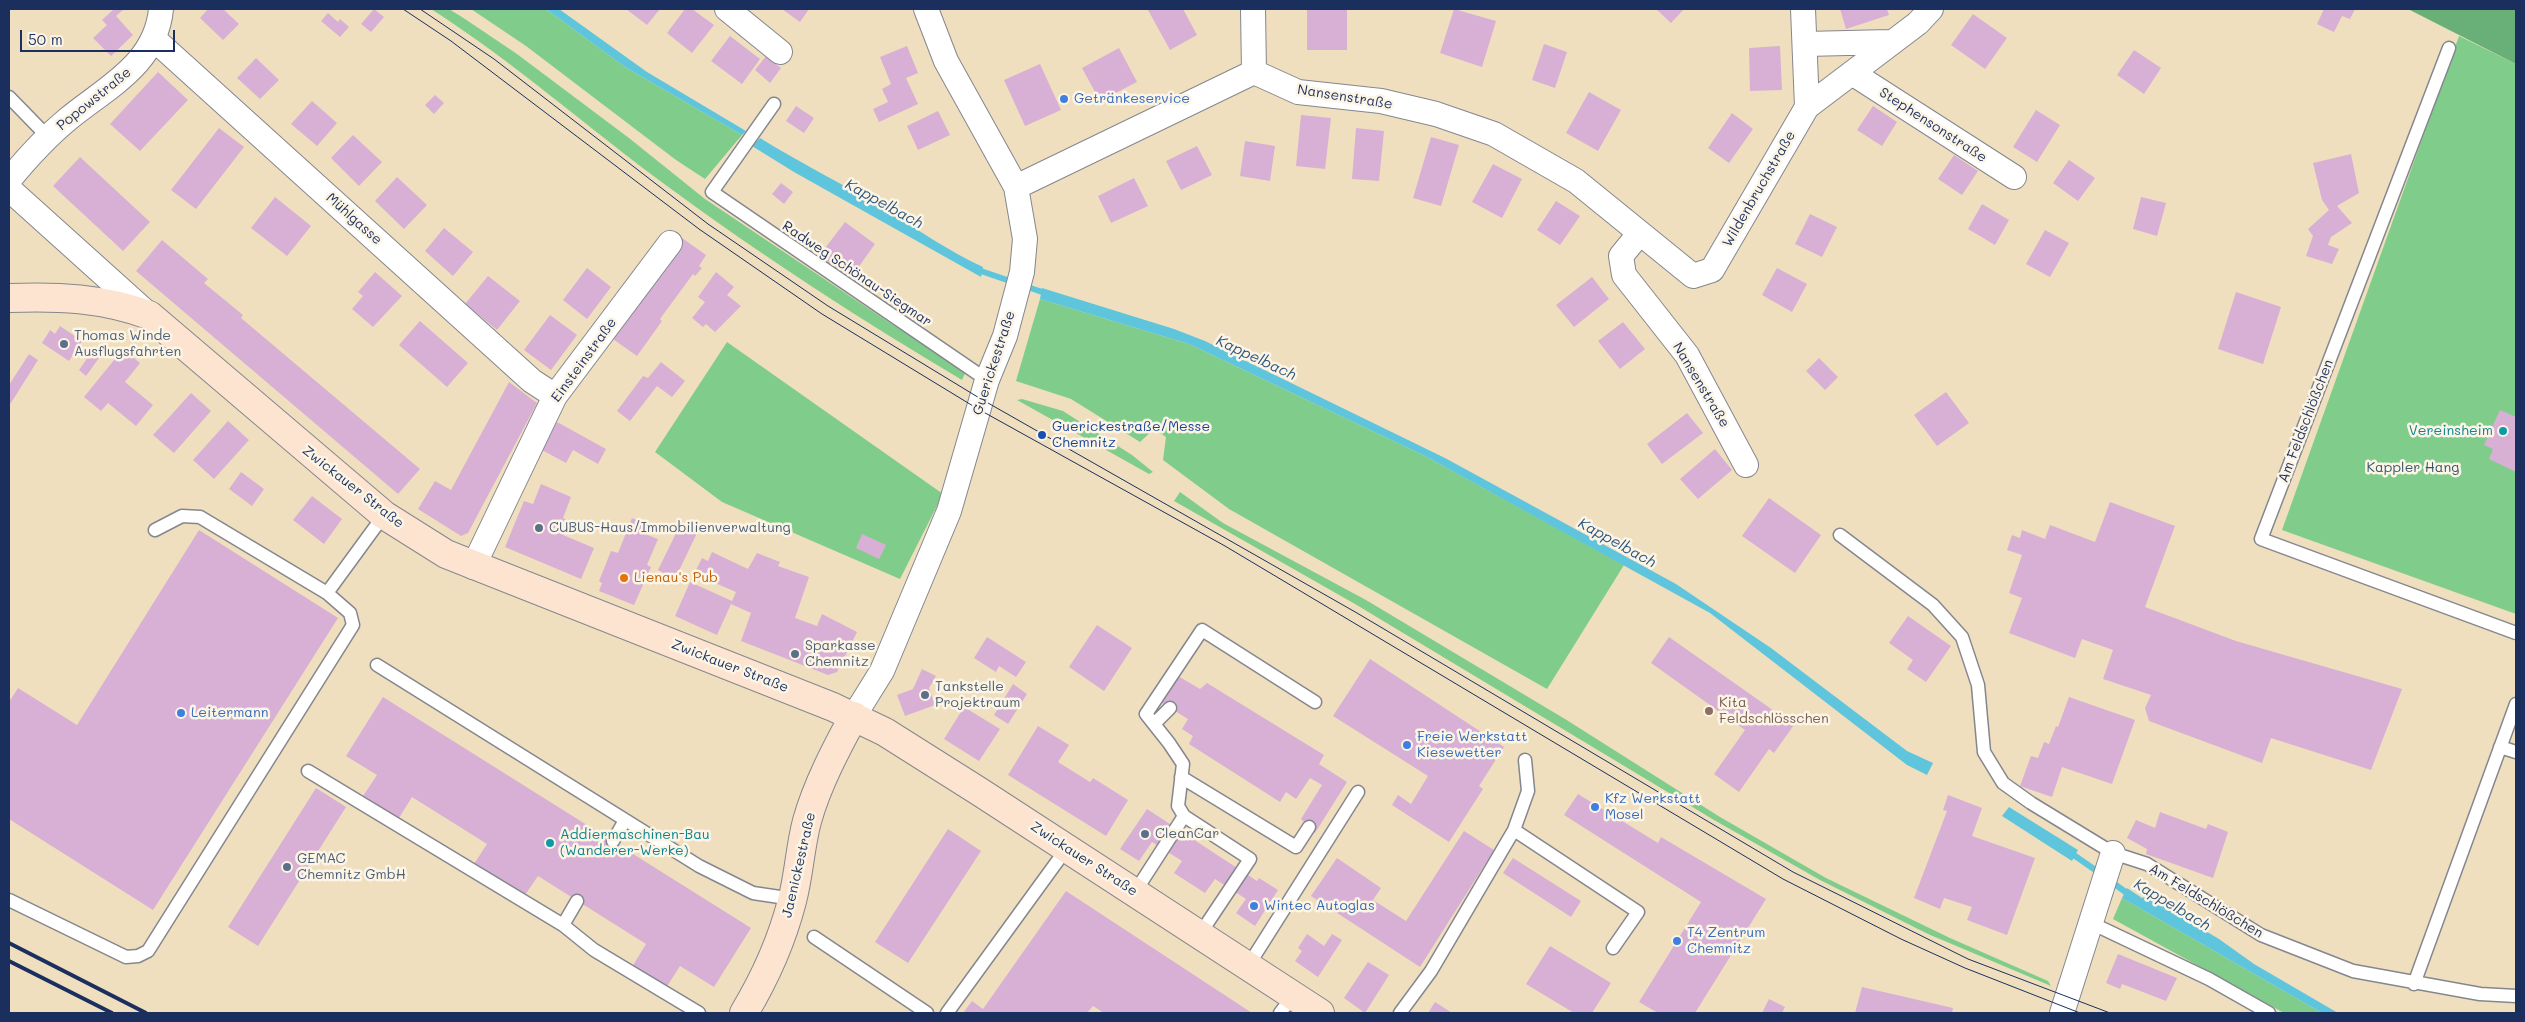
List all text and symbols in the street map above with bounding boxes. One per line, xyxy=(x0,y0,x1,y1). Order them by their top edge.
scale bar xyxy=(22,20,178,52)
text: 50 m xyxy=(28,29,63,49)
street label: Popowstraße xyxy=(53,64,135,134)
street label: Nansenstraße xyxy=(1296,81,1394,113)
street label: Stephensonstraße xyxy=(1876,84,1990,166)
place label: Getränkeservice xyxy=(1074,91,1190,107)
marker: Getränkeservice xyxy=(1058,93,1070,105)
street label: Wildenbruchstraße xyxy=(1719,128,1799,250)
water label: Kappelbach xyxy=(842,175,926,233)
street label: Mühlgasse xyxy=(323,190,385,248)
street label: Radweg Schönau-Siegmar xyxy=(779,218,935,330)
street label: Guerickestraße xyxy=(969,309,1019,417)
street label: Einsteinstraße xyxy=(548,315,620,405)
place label: Thomas Winde Ausflugsfahrten xyxy=(74,328,181,361)
water label: Kappelbach xyxy=(1213,332,1299,384)
marker: Thomas Winde Ausflugsfahrten xyxy=(58,338,70,350)
street label: Nansenstraße xyxy=(1669,339,1733,431)
street label: Am Feldschlößchen xyxy=(2275,357,2337,485)
place label: Guerickestraße/Messe Chemnitz xyxy=(1052,419,1210,452)
place label: Vereinsheim xyxy=(2409,423,2493,439)
marker: Vereinsheim xyxy=(2497,425,2509,437)
marker: Guerickestraße/Messe Chemnitz xyxy=(1036,429,1048,441)
street label: Zwickauer Straße xyxy=(299,442,407,532)
park label: Kappler Hang xyxy=(2367,460,2459,476)
water label: Kappelbach xyxy=(1575,514,1659,572)
place label: CUBUS-Haus/Immobilienverwaltung xyxy=(549,520,791,536)
marker: CUBUS-Haus/Immobilienverwaltung xyxy=(533,522,545,534)
place label: Lienau's Pub xyxy=(634,570,718,586)
marker: Lienau's Pub xyxy=(618,572,630,584)
street label: Zwickauer Straße xyxy=(669,636,791,696)
place label: Sparkasse Chemnitz xyxy=(805,638,876,670)
marker: Sparkasse Chemnitz xyxy=(789,648,801,660)
place label: Tankstelle Projektraum xyxy=(935,679,1020,712)
marker: Tankstelle Projektraum xyxy=(919,689,931,701)
place label: Kita Feldschlösschen xyxy=(1719,695,1829,728)
place label: Leitermann xyxy=(191,705,269,721)
marker: Kita Feldschlösschen xyxy=(1703,705,1715,717)
marker: Leitermann xyxy=(175,707,187,719)
place label: Freie Werkstatt Kiesewetter xyxy=(1417,729,1527,762)
marker: Freie Werkstatt Kiesewetter xyxy=(1401,739,1413,751)
place label: Kfz Werkstatt Mosel xyxy=(1605,791,1701,824)
marker: Kfz Werkstatt Mosel xyxy=(1589,801,1601,813)
street label: Jaenickestraße xyxy=(779,811,819,919)
street label: Zwickauer Straße xyxy=(1027,818,1141,900)
place label: CleanCar xyxy=(1155,826,1219,842)
place label: Addiermaschinen-Bau (Wanderer-Werke) xyxy=(560,827,710,860)
marker: CleanCar xyxy=(1139,828,1151,840)
marker: Addiermaschinen-Bau (Wanderer-Werke) xyxy=(544,837,556,849)
place label: GEMAC Chemnitz GmbH xyxy=(297,851,406,884)
street label: Am Feldschlößchen xyxy=(2146,860,2266,942)
marker: GEMAC Chemnitz GmbH xyxy=(281,861,293,873)
water label: Kappelbach xyxy=(2130,875,2214,935)
place label: Wintec Autoglas xyxy=(1264,898,1375,914)
marker: Wintec Autoglas xyxy=(1248,900,1260,912)
place label: T4 Zentrum Chemnitz xyxy=(1687,925,1765,958)
marker: T4 Zentrum Chemnitz xyxy=(1671,935,1683,947)

